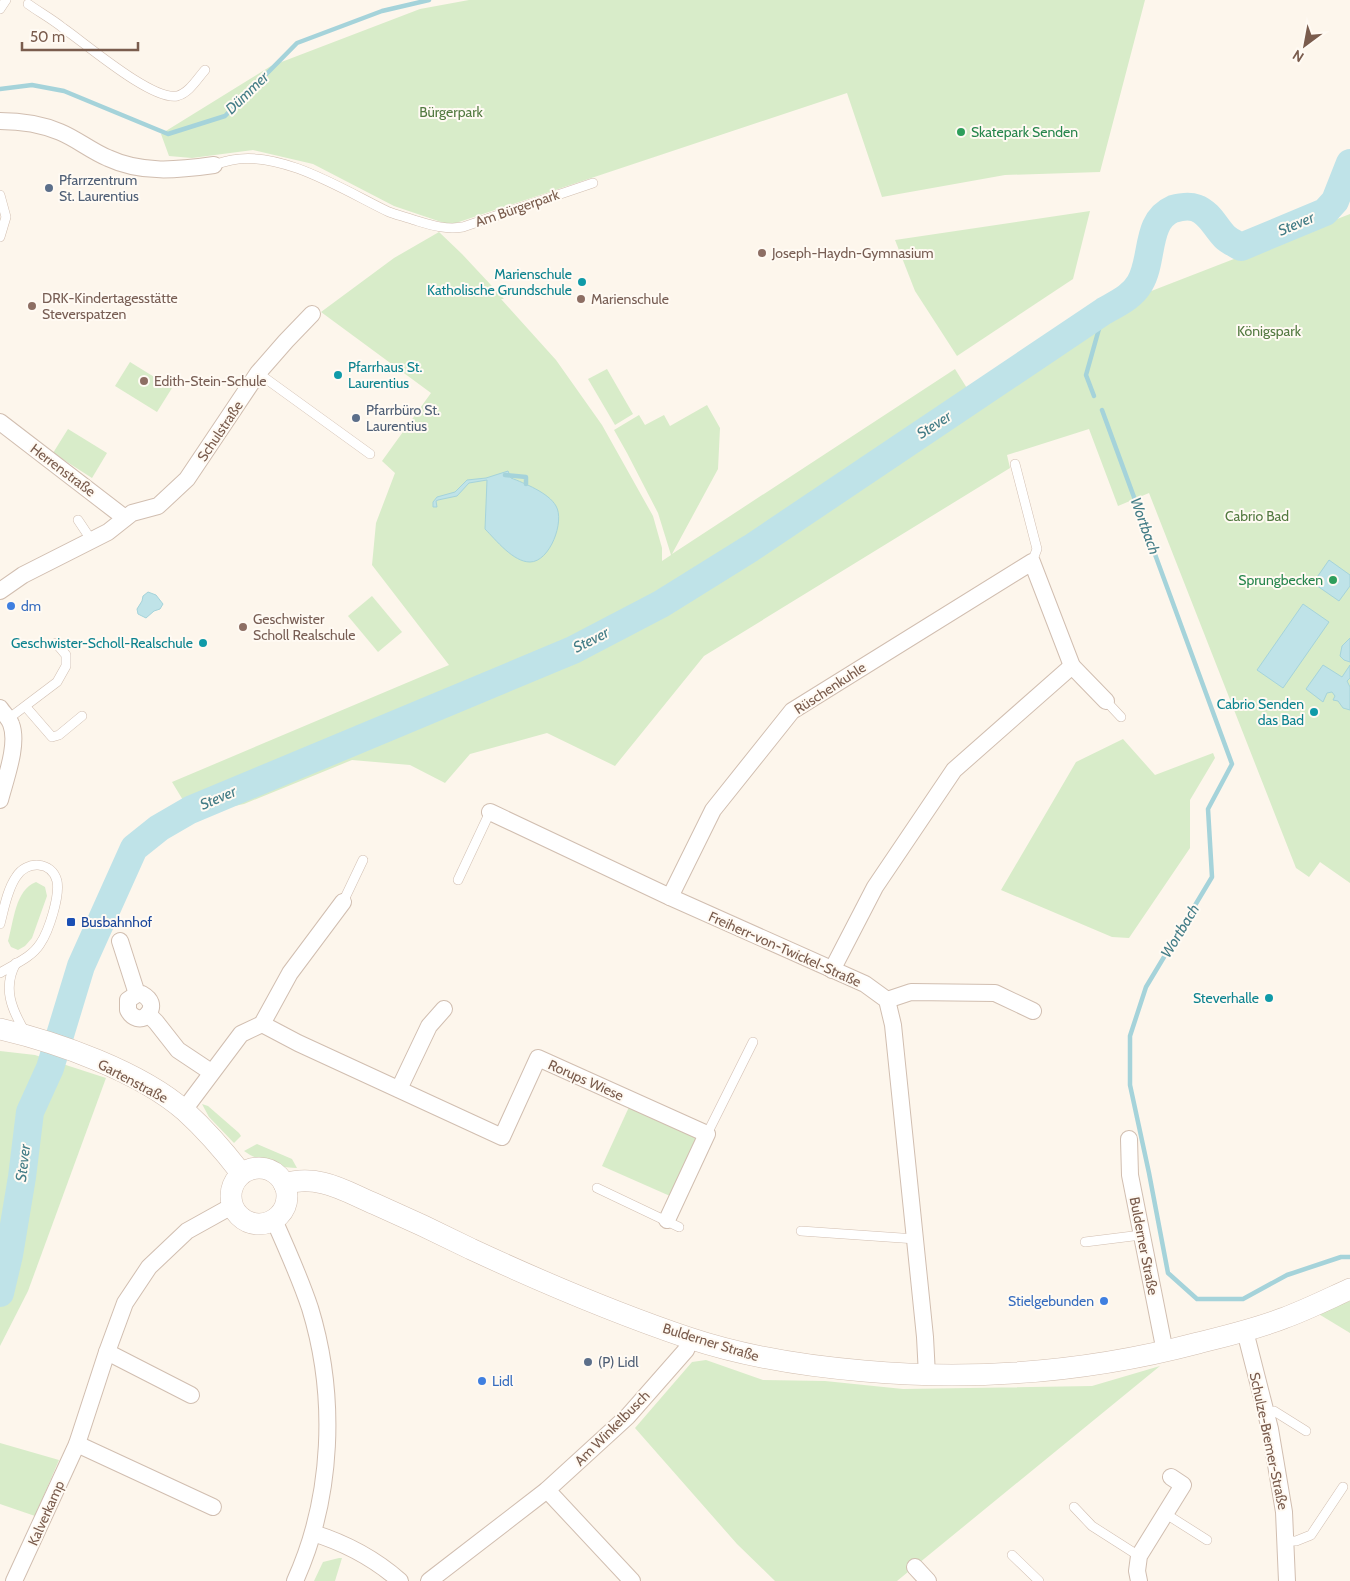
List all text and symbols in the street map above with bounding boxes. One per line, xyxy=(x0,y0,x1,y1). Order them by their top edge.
scale bar xyxy=(22,20,139,52)
north arrow xyxy=(1280,20,1330,70)
text: 50 m xyxy=(30,28,65,46)
text: N xyxy=(1289,46,1307,66)
water label: Dümmer xyxy=(222,67,273,118)
park label: Bürgerpark xyxy=(419,103,484,121)
place label: Skatepark Senden xyxy=(971,123,1078,141)
marker: Skatepark Senden xyxy=(955,126,967,138)
place label: Pfarrzentrum St. Laurentius xyxy=(59,171,139,205)
marker: Pfarrzentrum St. Laurentius xyxy=(43,182,55,194)
street label: Am Bürgerpark xyxy=(473,185,562,231)
water label: Stever xyxy=(1275,208,1318,240)
place label: Joseph-Haydn-Gymnasium xyxy=(771,244,934,262)
marker: Joseph-Haydn-Gymnasium xyxy=(756,247,768,259)
place label: Marienschule Katholische Grundschule xyxy=(427,265,572,299)
marker: Marienschule Katholische Grundschule xyxy=(576,276,588,288)
place label: DRK-Kindertagesstätte Steverspatzen xyxy=(42,289,178,323)
place label: Marienschule xyxy=(591,290,669,308)
marker: Marienschule xyxy=(575,293,587,305)
marker: DRK-Kindertagesstätte Steverspatzen xyxy=(26,300,38,312)
park label: Königspark xyxy=(1237,322,1302,340)
place label: Pfarrhaus St. Laurentius xyxy=(348,358,422,392)
marker: Pfarrhaus St. Laurentius xyxy=(332,369,344,381)
place label: Edith-Stein-Schule xyxy=(154,372,267,390)
marker: Edith-Stein-Schule xyxy=(138,375,150,387)
street label: Schulstraße xyxy=(193,397,247,465)
place label: Pfarrbüro St. Laurentius xyxy=(366,401,440,435)
water label: Stever xyxy=(913,407,956,443)
marker: Pfarrbüro St. Laurentius xyxy=(350,412,362,424)
street label: Herrenstraße xyxy=(27,440,99,500)
water label: Wortbach xyxy=(1126,495,1164,557)
park label: Cabrio Bad xyxy=(1225,507,1289,525)
place label: Sprungbecken xyxy=(1238,571,1323,589)
marker: Sprungbecken xyxy=(1327,574,1339,586)
place label: dm xyxy=(21,597,41,615)
marker: dm xyxy=(5,600,17,612)
place label: Geschwister Scholl Realschule xyxy=(253,610,355,644)
marker: Geschwister Scholl Realschule xyxy=(237,621,249,633)
water label: Stever xyxy=(570,623,613,657)
place label: Geschwister-Scholl-Realschule xyxy=(11,634,193,652)
marker: Geschwister-Scholl-Realschule xyxy=(197,637,209,649)
street label: Rüschenkuhle xyxy=(791,658,869,718)
place label: Cabrio Senden das Bad xyxy=(1217,695,1304,729)
marker: Cabrio Senden das Bad xyxy=(1308,706,1320,718)
water label: Stever xyxy=(197,782,240,814)
water label: Wortbach xyxy=(1157,901,1203,961)
street label: Freiherr-von-Twickel-Straße xyxy=(706,907,864,991)
place label: Busbahnhof xyxy=(81,913,153,931)
marker: Busbahnhof xyxy=(65,916,77,928)
place label: Steverhalle xyxy=(1193,989,1259,1007)
marker: Steverhalle xyxy=(1263,992,1275,1004)
street label: Gartenstraße xyxy=(95,1055,171,1107)
street label: Rorups Wiese xyxy=(545,1055,627,1105)
water label: Stever xyxy=(12,1142,34,1183)
street label: Bulderner Straße xyxy=(1126,1195,1162,1297)
place label: Stielgebunden xyxy=(1008,1292,1094,1310)
marker: Stielgebunden xyxy=(1098,1295,1110,1307)
street label: Bulderner Straße xyxy=(661,1319,761,1365)
place label: (P) Lidl xyxy=(598,1353,639,1371)
marker: (P) Lidl xyxy=(582,1356,594,1368)
street label: Schulze-Bremer-Straße xyxy=(1246,1371,1292,1511)
place label: Lidl xyxy=(492,1372,514,1390)
marker: Lidl xyxy=(476,1375,488,1387)
street label: Am Winkelbusch xyxy=(571,1387,653,1469)
street label: Kalverkamp xyxy=(24,1478,68,1548)

